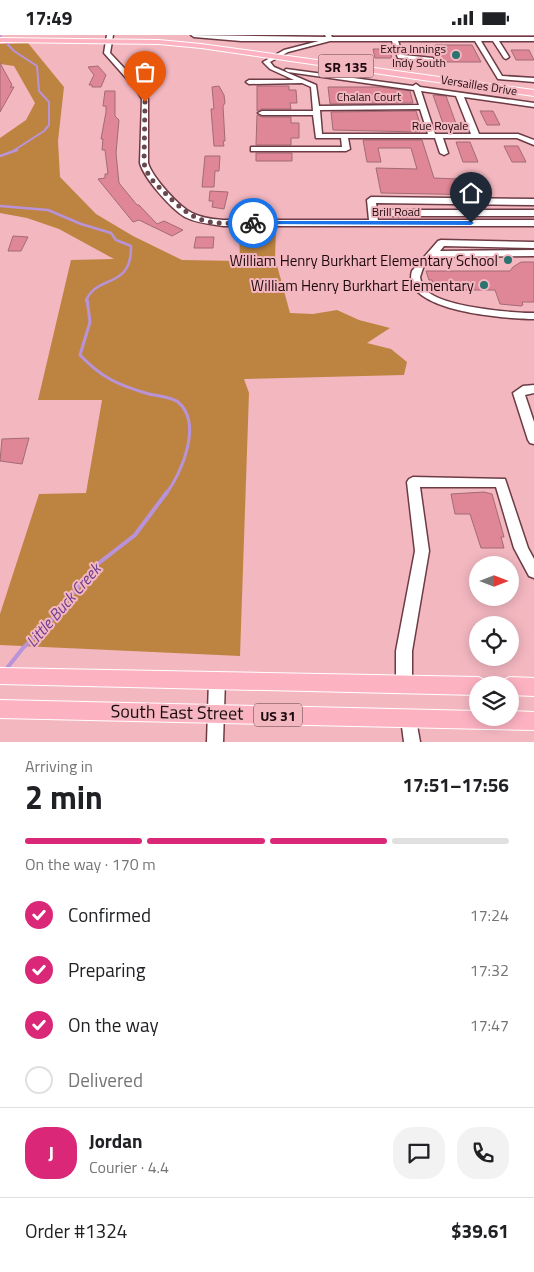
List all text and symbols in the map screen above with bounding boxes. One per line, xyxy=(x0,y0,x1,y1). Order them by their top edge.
text: 17:49 xyxy=(25,3,72,32)
place label: Extra Innings Indy South xyxy=(380,39,446,72)
marker: Extra Innings Indy South xyxy=(450,49,462,61)
pin xyxy=(124,51,166,102)
road number: SR 135 xyxy=(318,55,374,77)
icon: bag xyxy=(131,58,159,86)
street label: Versailles Drive xyxy=(439,70,519,100)
street label: Chalan Court xyxy=(337,87,402,106)
street label: Rue Royale xyxy=(412,116,468,135)
pin xyxy=(450,172,492,223)
icon: home xyxy=(457,179,485,207)
courier xyxy=(228,198,278,248)
street label: Brill Road xyxy=(372,202,420,221)
icon: bike xyxy=(239,209,267,237)
place label: William Henry Burkhart Elementary School xyxy=(230,249,498,272)
marker: William Henry Burkhart Elementary School xyxy=(502,254,514,266)
place label: William Henry Burkhart Elementary xyxy=(251,274,474,297)
marker: William Henry Burkhart Elementary xyxy=(478,279,490,291)
north arrow xyxy=(469,556,519,606)
map controls xyxy=(469,556,519,726)
water label: Little Buck Creek xyxy=(20,557,107,652)
button: locate xyxy=(469,616,519,666)
button: layers xyxy=(469,676,519,726)
street label: South East Street xyxy=(110,697,244,727)
road number: US 31 xyxy=(254,703,302,727)
text: Arriving in xyxy=(25,754,93,778)
text: 17:51–17:56 xyxy=(402,770,509,799)
text: 2 min xyxy=(25,773,103,821)
text: On the way · 170 m xyxy=(25,852,156,876)
text: Confirmed xyxy=(68,900,151,929)
icon: check xyxy=(25,901,53,929)
text: 17:24 xyxy=(470,903,509,927)
text: Preparing xyxy=(68,955,145,984)
icon: check xyxy=(25,956,53,984)
text: 17:32 xyxy=(470,958,509,982)
text: On the way xyxy=(68,1010,159,1039)
icon: check xyxy=(25,1011,53,1039)
text: 17:47 xyxy=(470,1013,509,1037)
text: Delivered xyxy=(68,1065,143,1094)
text: Jordan xyxy=(89,1126,142,1155)
button: chat xyxy=(393,1127,445,1179)
button: phone xyxy=(457,1127,509,1179)
text: J xyxy=(48,1138,54,1167)
text: Courier · 4.4 xyxy=(89,1155,169,1179)
text: Order #1324 xyxy=(25,1216,127,1245)
text: $39.61 xyxy=(451,1216,509,1245)

